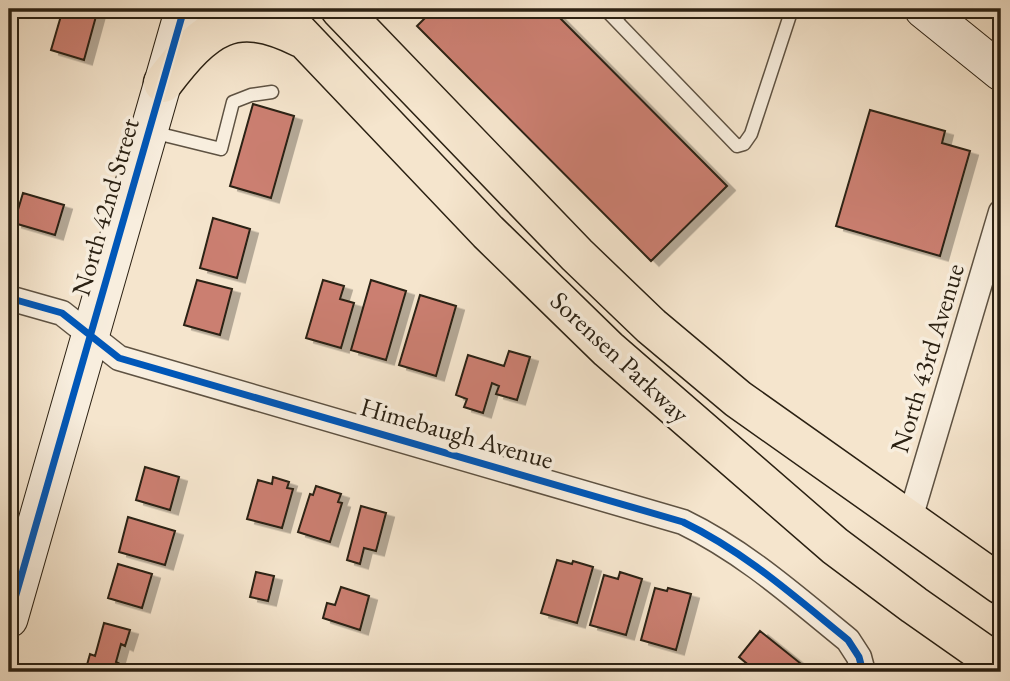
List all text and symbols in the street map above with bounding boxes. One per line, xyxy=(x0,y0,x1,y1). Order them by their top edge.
street label: North 42nd Street xyxy=(63,114,147,300)
street label: North 43rd Avenue xyxy=(882,260,972,456)
street label: Sorensen Parkway xyxy=(543,284,697,431)
street label: Himebaugh Avenue xyxy=(357,389,557,477)

